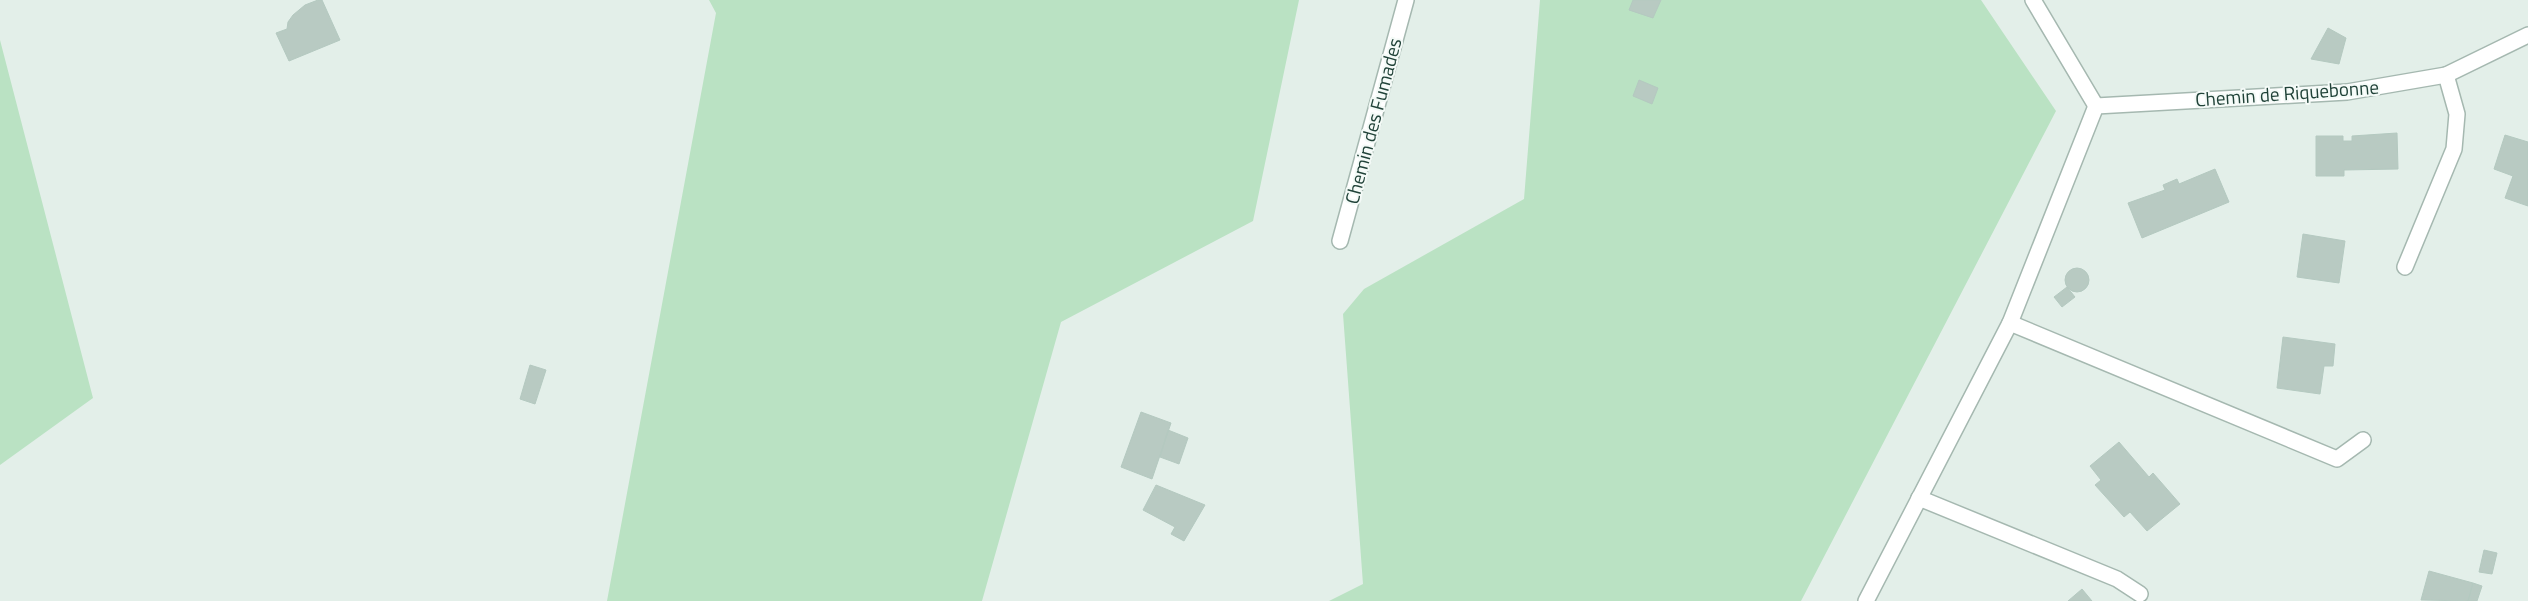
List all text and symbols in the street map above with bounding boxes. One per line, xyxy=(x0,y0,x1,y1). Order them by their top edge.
street label: Chemin des Fumades xyxy=(1336,34,1409,207)
street label: Chemin de Riquebonne xyxy=(2194,72,2380,113)

